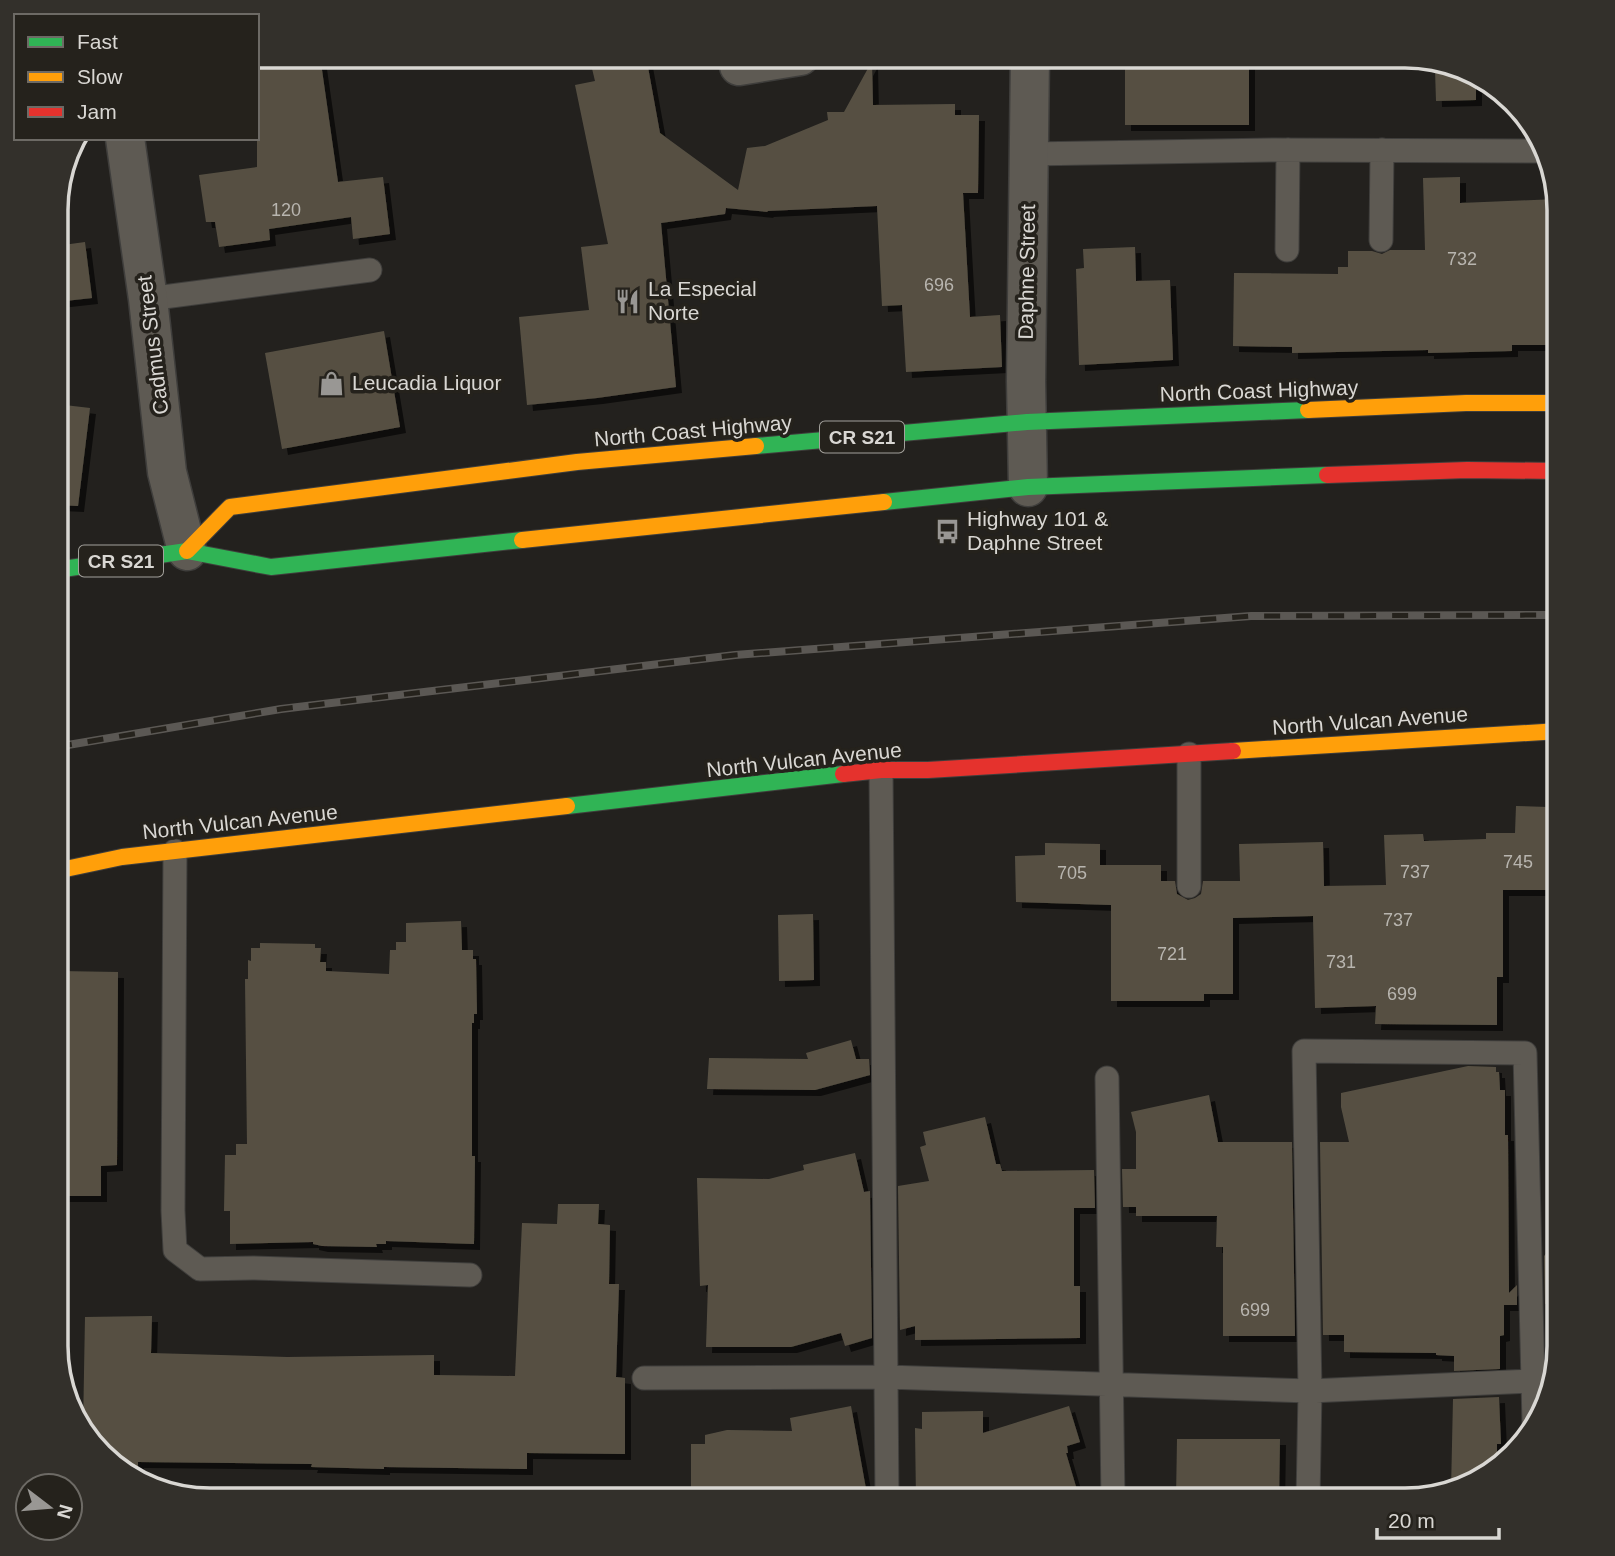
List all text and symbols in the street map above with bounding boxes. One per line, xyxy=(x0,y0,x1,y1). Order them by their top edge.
legend xyxy=(14,14,259,140)
text: Fast xyxy=(77,30,118,53)
text: Slow xyxy=(77,65,123,88)
text: Jam xyxy=(77,100,117,123)
house number: 120 xyxy=(271,200,301,220)
street label: Daphne Street xyxy=(1014,204,1039,340)
house number: 732 xyxy=(1447,249,1477,269)
street label: Cadmus Street xyxy=(133,274,172,416)
house number: 696 xyxy=(924,275,954,295)
place label: La Especial Norte xyxy=(648,277,757,324)
restaurant icon: La Especial Norte xyxy=(614,287,642,315)
shop icon: Leucadia Liquor xyxy=(318,369,346,397)
place label: Leucadia Liquor xyxy=(352,371,501,394)
street label: North Coast Highway xyxy=(1159,376,1359,405)
street label: North Coast Highway xyxy=(593,410,793,451)
road number: CR S21 xyxy=(820,422,904,452)
place label: Highway 101 & Daphne Street xyxy=(967,507,1108,554)
bus stop icon: Highway 101 & Daphne Street xyxy=(933,517,961,545)
road number: CR S21 xyxy=(79,546,163,576)
street label: North Vulcan Avenue xyxy=(1271,702,1469,739)
street label: North Vulcan Avenue xyxy=(705,738,903,781)
street label: North Vulcan Avenue xyxy=(141,800,339,843)
house number: 745 xyxy=(1503,852,1533,872)
house number: 737 xyxy=(1400,862,1430,882)
house number: 705 xyxy=(1057,863,1087,883)
house number: 737 xyxy=(1383,910,1413,930)
house number: 721 xyxy=(1157,944,1187,964)
house number: 731 xyxy=(1326,952,1356,972)
house number: 699 xyxy=(1387,984,1417,1004)
house number: 699 xyxy=(1240,1300,1270,1320)
north arrow xyxy=(14,1472,84,1542)
scale bar xyxy=(1377,1496,1500,1540)
text: N xyxy=(53,1502,77,1521)
text: 20 m xyxy=(1388,1509,1435,1532)

